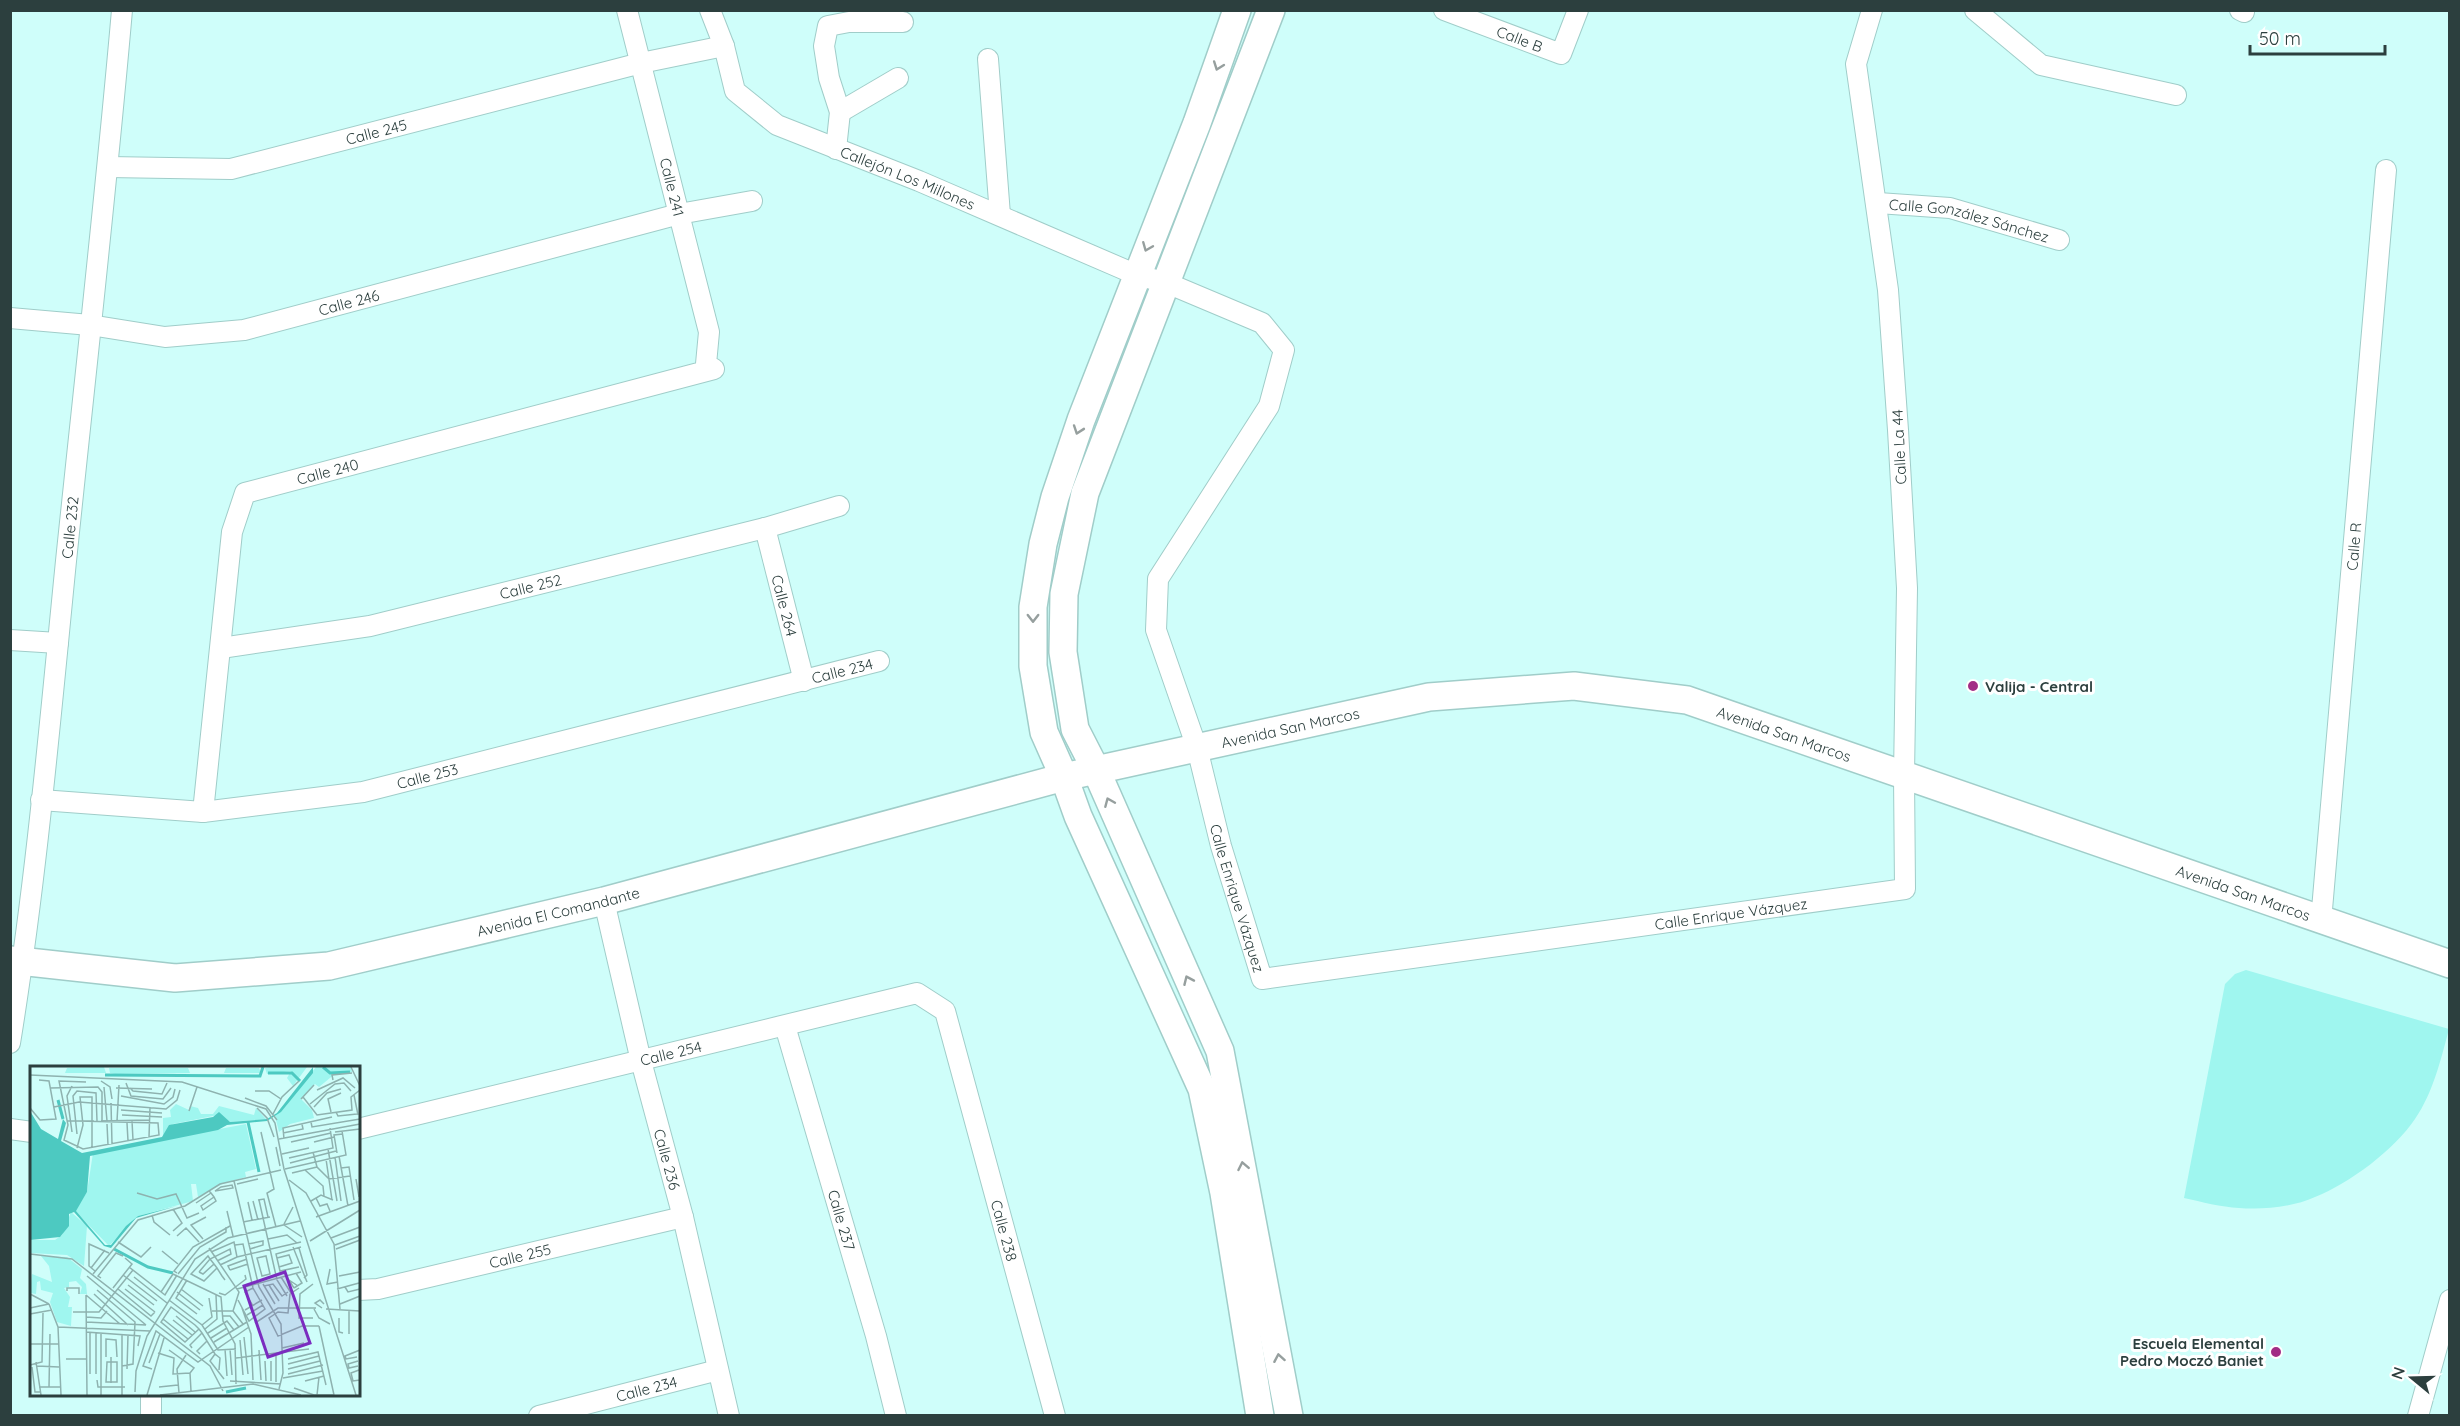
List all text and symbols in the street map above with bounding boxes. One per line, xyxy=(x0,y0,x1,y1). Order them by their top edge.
scale bar xyxy=(2250,18,2385,56)
street label: Calle B xyxy=(1494,21,1546,56)
text: 50 m xyxy=(2259,27,2301,50)
one-way arrow xyxy=(1212,60,1225,70)
street label: Calle 245 xyxy=(344,114,409,148)
street label: Callejón Los Millones xyxy=(838,141,978,214)
street label: Calle 241 xyxy=(656,156,688,218)
street label: Calle González Sánchez xyxy=(1888,194,2051,246)
one-way arrow xyxy=(1142,241,1154,252)
street label: Calle 246 xyxy=(316,285,381,319)
street label: Calle La 44 xyxy=(1888,409,1910,485)
one-way arrow xyxy=(1072,424,1085,434)
street label: Calle 240 xyxy=(295,454,361,488)
street label: Calle 232 xyxy=(57,495,82,560)
street label: Calle R xyxy=(2342,522,2365,571)
street label: Calle 252 xyxy=(498,569,563,603)
street label: Calle 264 xyxy=(768,573,802,638)
one-way arrow xyxy=(1027,614,1039,623)
street label: Calle 234 xyxy=(810,653,875,687)
place label: Valija - Central xyxy=(1985,677,2093,696)
marker: Valija - Central xyxy=(1966,679,1980,693)
street label: Avenida San Marcos xyxy=(1714,702,1854,766)
street label: Avenida San Marcos xyxy=(1219,703,1361,752)
street label: Calle 253 xyxy=(395,759,460,793)
one-way arrow xyxy=(1104,798,1116,809)
street label: Calle Enrique Vázquez xyxy=(1206,822,1269,975)
street label: Avenida San Marcos xyxy=(2174,860,2313,924)
street label: Avenida El Comandante xyxy=(475,882,642,940)
street label: Calle Enrique Vázquez xyxy=(1653,893,1808,933)
one-way arrow xyxy=(1184,976,1196,987)
street label: Calle 254 xyxy=(638,1036,704,1070)
inset map xyxy=(30,1066,360,1396)
street label: Calle 236 xyxy=(650,1127,685,1192)
one-way arrow xyxy=(1237,1162,1250,1172)
street label: Calle 237 xyxy=(824,1187,860,1253)
street label: Calle 238 xyxy=(987,1198,1022,1263)
street label: Calle 255 xyxy=(487,1239,553,1272)
place label: Escuela Elemental Pedro Moczó Baniet xyxy=(2120,1334,2264,1370)
marker: Escuela Elemental Pedro Moczó Baniet xyxy=(2269,1345,2283,1359)
north arrow xyxy=(2382,1348,2442,1408)
one-way arrow xyxy=(1273,1353,1286,1363)
text: N xyxy=(2386,1364,2409,1382)
street label: Calle 234 xyxy=(614,1371,679,1405)

